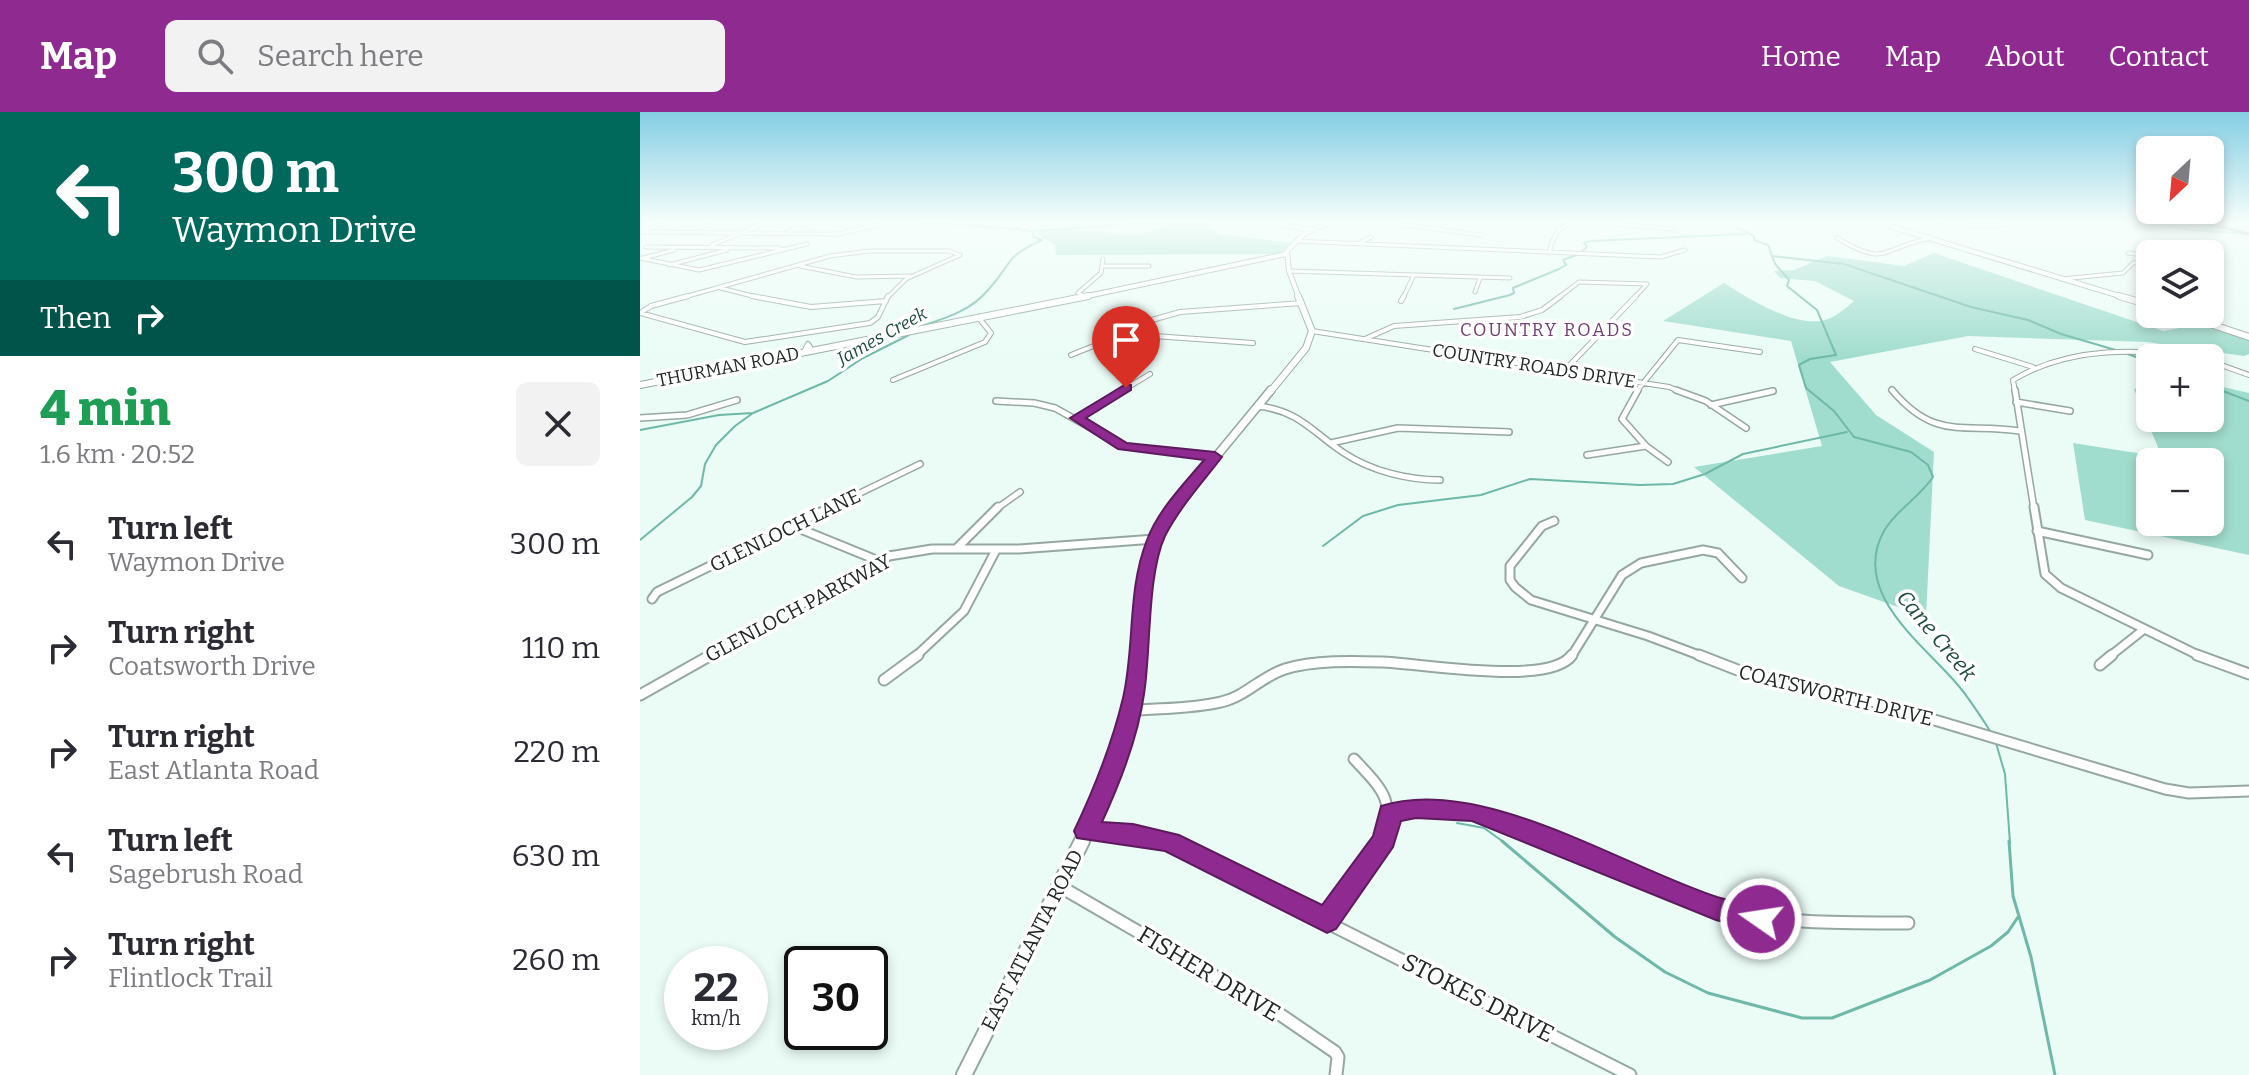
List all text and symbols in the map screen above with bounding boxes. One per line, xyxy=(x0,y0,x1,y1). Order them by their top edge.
search box xyxy=(165,20,725,92)
text: Map xyxy=(40,33,117,79)
icon: search xyxy=(193,34,237,78)
text: Search here xyxy=(257,38,424,74)
text: Home xyxy=(1761,40,1841,73)
text: Map xyxy=(1885,40,1941,73)
text: About xyxy=(1985,40,2065,73)
text: Contact xyxy=(2109,40,2209,73)
north arrow xyxy=(2136,136,2224,224)
map controls xyxy=(2136,136,2224,536)
text: 300 m xyxy=(172,140,339,207)
icon: left xyxy=(40,144,144,248)
text: Waymon Drive xyxy=(172,208,417,252)
button: layers xyxy=(2136,240,2224,328)
icon: right xyxy=(127,296,171,340)
text: Then xyxy=(40,300,111,336)
water label: James Creek xyxy=(832,302,931,371)
pin xyxy=(1092,306,1160,388)
icon: arrive xyxy=(1104,318,1148,362)
district label: COUNTRY ROADS xyxy=(1460,319,1634,341)
street label: COUNTRY ROADS DRIVE xyxy=(1431,339,1637,393)
street label: THURMAN ROAD xyxy=(655,342,801,392)
button: + xyxy=(2136,344,2224,432)
text: 4 min xyxy=(40,380,171,438)
button: close xyxy=(516,382,600,466)
text: 1.6 km · 20:52 xyxy=(40,439,195,470)
button: − xyxy=(2136,448,2224,536)
street label: GLENLOCH LANE xyxy=(706,483,864,577)
text: Turn left xyxy=(108,511,233,547)
icon: left xyxy=(40,522,84,566)
text: 300 m xyxy=(510,526,600,562)
text: Waymon Drive xyxy=(108,547,285,578)
street label: GLENLOCH PARKWAY xyxy=(701,549,895,667)
water label: Cane Creek xyxy=(1891,584,1983,687)
text: Turn right xyxy=(108,615,255,651)
icon: right xyxy=(40,626,84,670)
text: 110 m xyxy=(522,630,600,666)
text: Coatsworth Drive xyxy=(108,651,316,682)
street label: COATSWORTH DRIVE xyxy=(1736,659,1936,731)
text: Turn right xyxy=(108,719,255,755)
icon: right xyxy=(40,730,84,774)
text: 220 m xyxy=(514,734,600,770)
text: East Atlanta Road xyxy=(108,755,319,786)
text: Turn left xyxy=(108,823,233,859)
icon: left xyxy=(40,834,84,878)
text: 630 m xyxy=(512,838,600,874)
street label: EAST ATLANTA ROAD xyxy=(976,846,1088,1034)
text: Sagebrush Road xyxy=(108,859,303,890)
position arrow xyxy=(1719,877,1803,961)
street label: FISHER DRIVE xyxy=(1133,920,1285,1028)
text: Turn right xyxy=(108,927,255,963)
icon: right xyxy=(40,938,84,982)
text: 260 m xyxy=(512,942,600,978)
speed limit sign: 30 xyxy=(784,946,888,1050)
street label: STOKES DRIVE xyxy=(1397,948,1559,1048)
text: Flintlock Trail xyxy=(108,963,273,994)
text: 22 xyxy=(693,964,739,1012)
text: km/h xyxy=(691,1006,741,1030)

